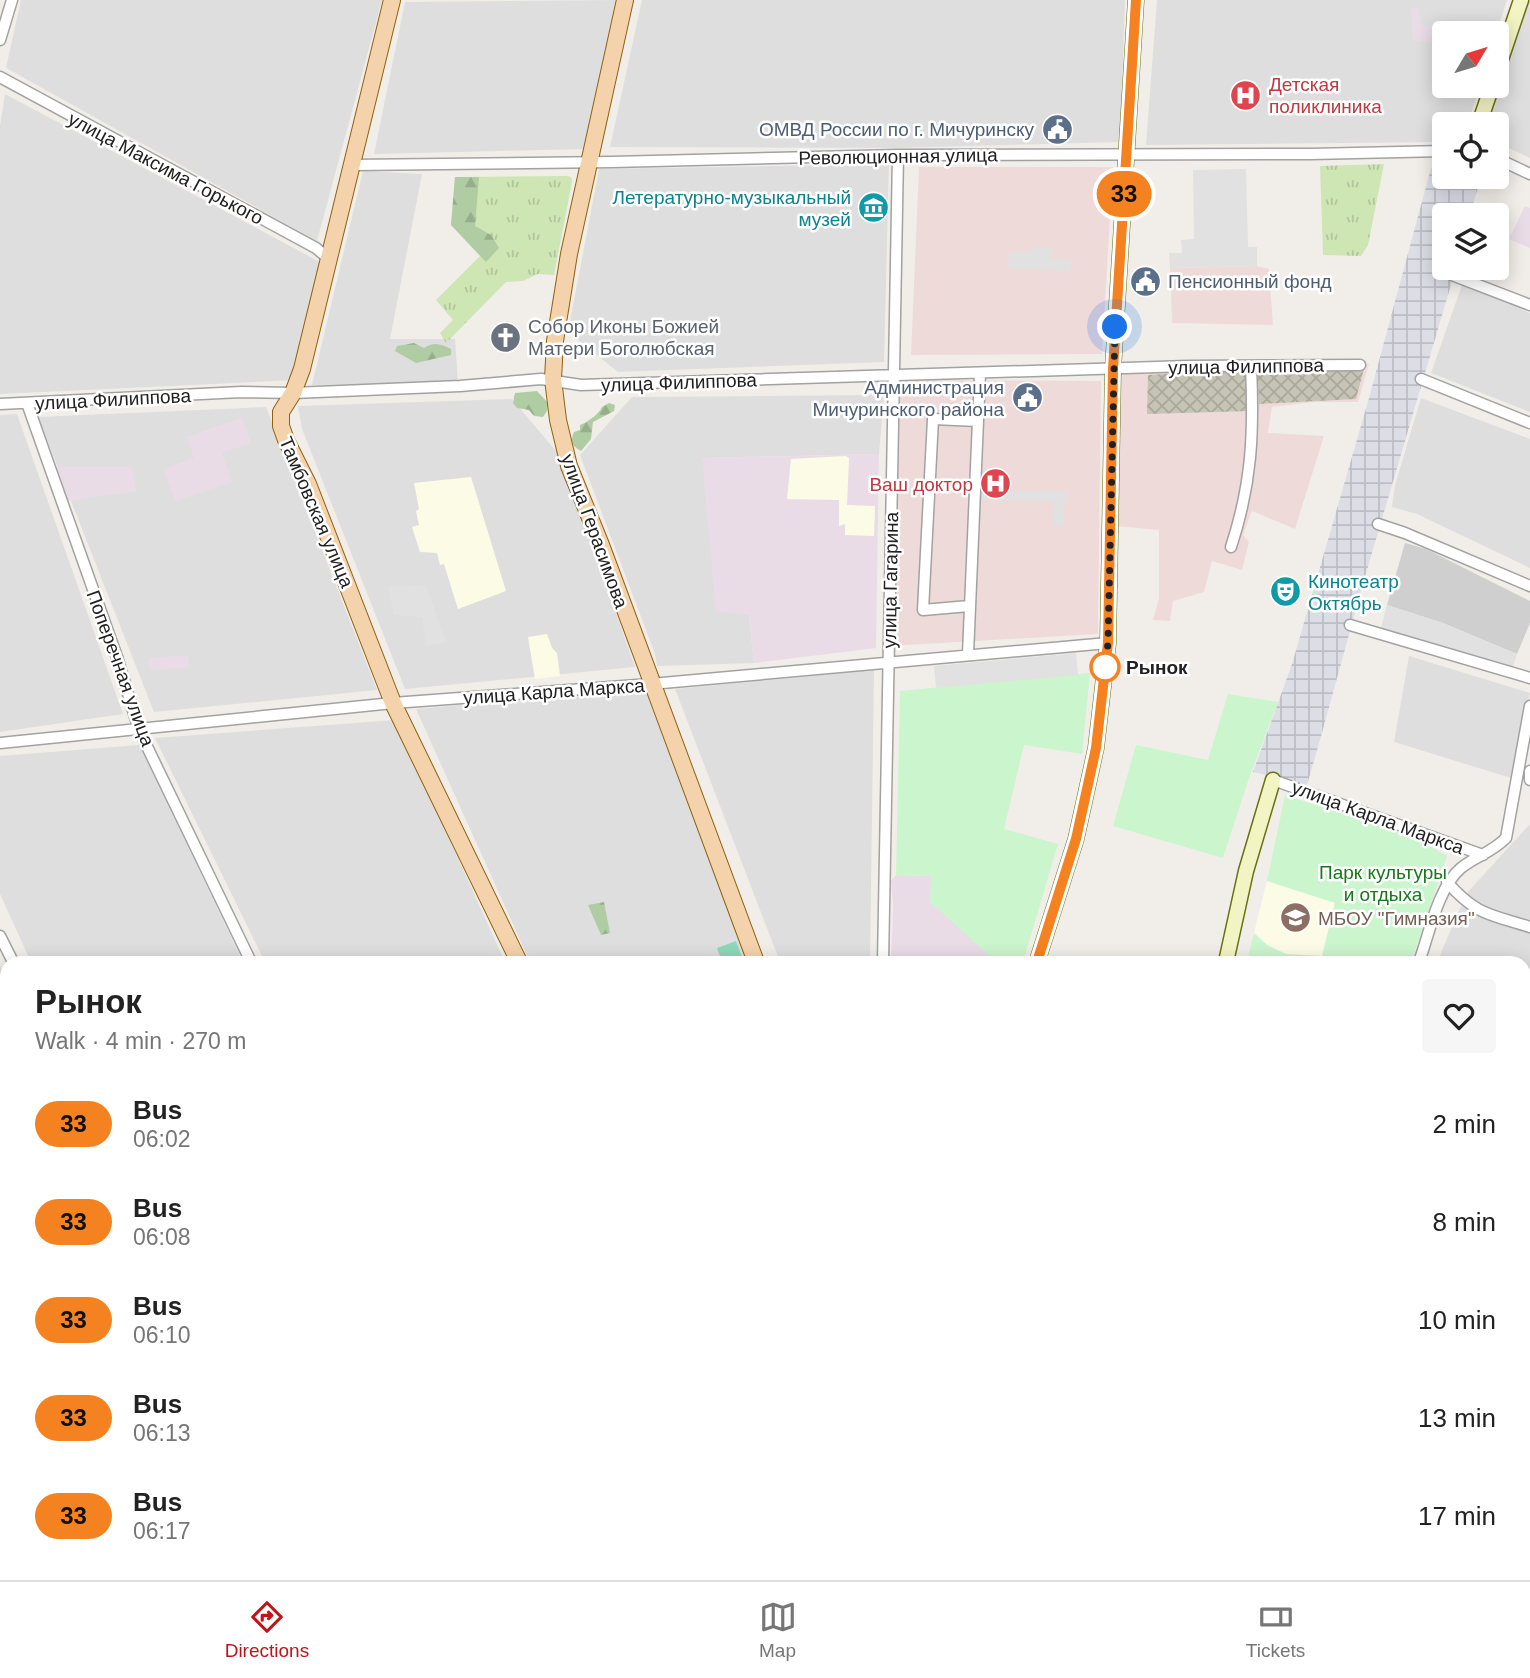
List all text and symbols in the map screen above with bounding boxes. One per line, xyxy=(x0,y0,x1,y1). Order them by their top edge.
north arrow xyxy=(1432,21,1508,98)
map controls xyxy=(1432,21,1509,280)
place label: Детская поликлиника xyxy=(1269,74,1382,117)
hospital icon: Детская поликлиника xyxy=(1229,78,1263,112)
street label: улица Максима Горького xyxy=(65,108,267,229)
public building icon: ОМВД России по г. Мичуринску xyxy=(1040,112,1074,146)
button: locate xyxy=(1432,112,1509,189)
place label: ОМВД России по г. Мичуринску xyxy=(759,119,1034,140)
street label: Революционная улица xyxy=(798,144,998,169)
line badge: 33 xyxy=(1092,171,1156,217)
text: 33 xyxy=(1111,180,1137,207)
place label: Летературно-музыкальный музей xyxy=(612,187,851,230)
museum icon: Летературно-музыкальный музей xyxy=(857,191,891,225)
button: layers xyxy=(1432,203,1509,280)
public building icon: Пенсионный фонд xyxy=(1128,264,1162,298)
place label: Пенсионный фонд xyxy=(1168,271,1332,292)
your location xyxy=(1097,309,1132,344)
place label: Собор Иконы Божией Матери Боголюбская xyxy=(528,316,719,359)
church icon: Собор Иконы Божией Матери Боголюбская xyxy=(488,320,522,354)
street label: улица Филиппова xyxy=(1168,355,1325,378)
street label: улица Филиппова xyxy=(601,369,758,396)
place label: Администрация Мичуринского района xyxy=(812,377,1004,420)
public building icon: Администрация Мичуринского района xyxy=(1010,381,1044,415)
street label: улица Филиппова xyxy=(35,385,192,414)
street label: Тамбовская улица xyxy=(275,433,358,591)
street label: улица Герасимова xyxy=(557,451,632,611)
hospital icon: Ваш доктор xyxy=(979,467,1013,501)
place label: Ваш доктор xyxy=(869,474,973,495)
street label: улица Гагарина xyxy=(879,511,902,648)
place label: Кинотеатр Октябрь xyxy=(1308,571,1399,614)
theatre icon: Кинотеатр Октябрь xyxy=(1268,575,1302,609)
street label: Поперечная улица xyxy=(83,587,159,749)
marker: Рынок xyxy=(1090,652,1120,682)
place label: Рынок xyxy=(1126,657,1188,678)
street label: улица Карла Маркса xyxy=(463,675,646,708)
street label: улица Карла Маркса xyxy=(1289,777,1467,859)
park label: Парк культуры и отдыха xyxy=(1319,862,1447,905)
school or university icon: МБОУ "Гимназия" xyxy=(1278,901,1312,935)
place label: МБОУ "Гимназия" xyxy=(1318,908,1475,929)
button: heart xyxy=(1422,979,1496,1053)
text: Рынок xyxy=(35,983,142,1020)
text: Walk · 4 min · 270 m xyxy=(35,1028,246,1054)
text: Bus xyxy=(133,1095,182,1125)
text: 2 min xyxy=(1432,1109,1496,1139)
text: 33 xyxy=(60,1110,87,1137)
text: 06:02 xyxy=(133,1126,191,1152)
text: Bus xyxy=(133,1193,182,1223)
text: 8 min xyxy=(1432,1207,1496,1237)
text: 33 xyxy=(60,1208,87,1235)
text: 06:08 xyxy=(133,1224,191,1250)
text: Bus xyxy=(133,1291,182,1321)
text: 10 min xyxy=(1418,1305,1496,1335)
text: 33 xyxy=(60,1306,87,1333)
text: 06:10 xyxy=(133,1322,191,1348)
text: Bus xyxy=(133,1389,182,1419)
text: 13 min xyxy=(1418,1403,1496,1433)
text: 33 xyxy=(60,1404,87,1431)
text: 06:13 xyxy=(133,1420,191,1446)
text: Bus xyxy=(133,1487,182,1517)
text: 17 min xyxy=(1418,1501,1496,1531)
text: 33 xyxy=(60,1502,87,1529)
text: 06:17 xyxy=(133,1518,191,1544)
tab: Directions xyxy=(225,1598,309,1662)
tab: Map xyxy=(759,1598,797,1662)
tab: Tickets xyxy=(1246,1598,1305,1662)

